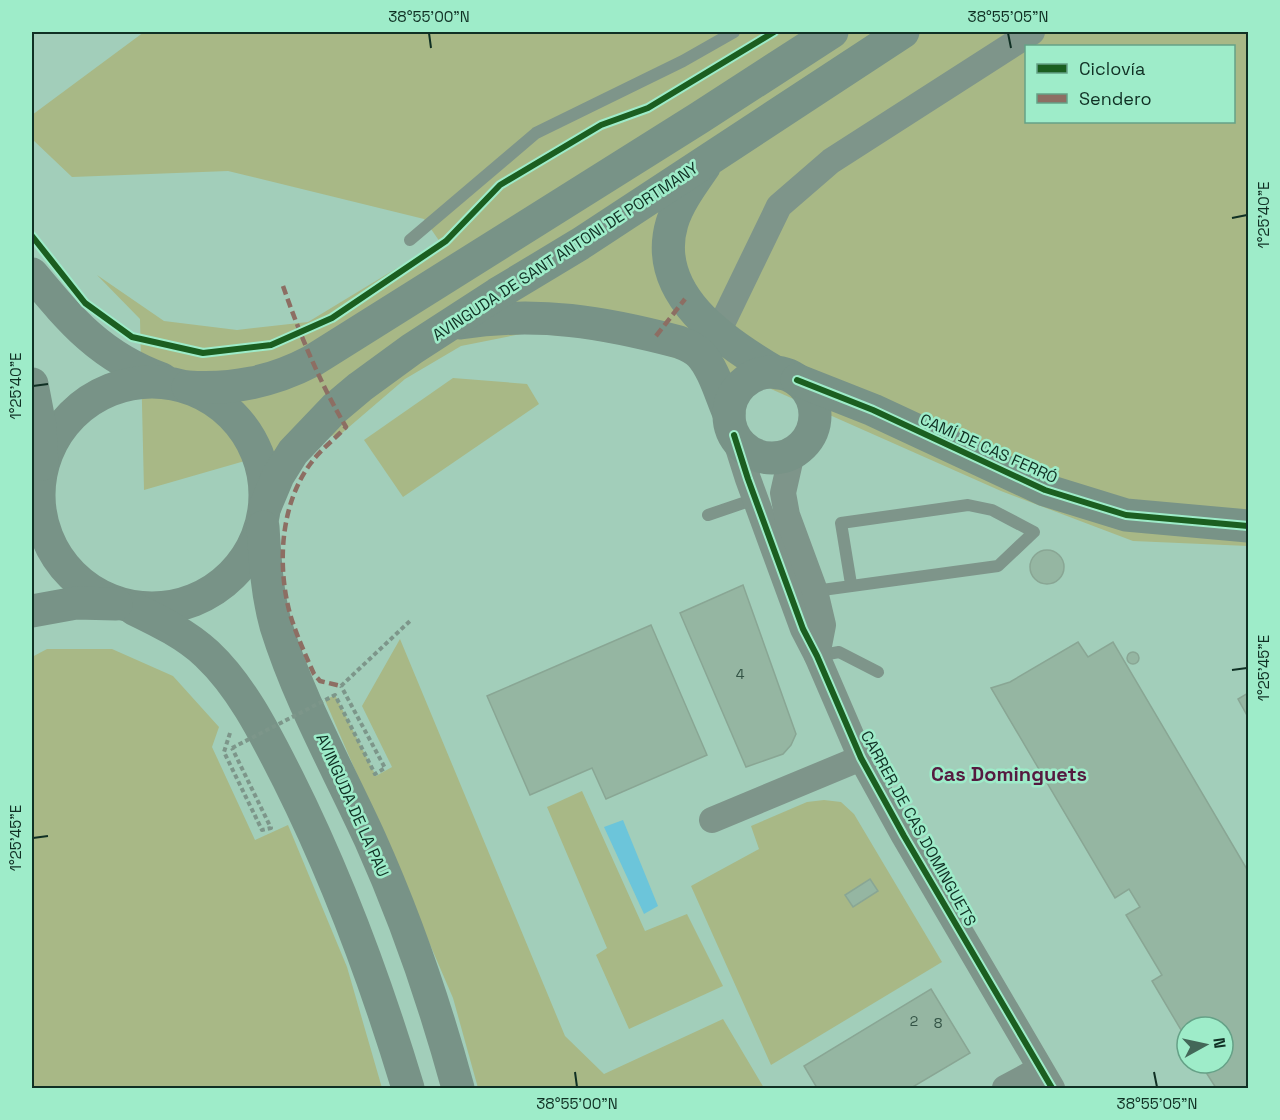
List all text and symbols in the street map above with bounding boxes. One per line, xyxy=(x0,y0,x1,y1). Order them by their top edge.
text: 38°55'00"N xyxy=(388,7,470,26)
text: 38°55'05"N xyxy=(968,7,1048,26)
legend xyxy=(1025,45,1235,123)
text: Ciclovía xyxy=(1079,57,1145,80)
text: Sendero xyxy=(1079,87,1152,110)
street label: AVINGUDA DE SANT ANTONI DE PORTMANY xyxy=(428,157,702,345)
text: 1°25'40"E xyxy=(1254,182,1273,248)
text: 1°25'40"E xyxy=(6,353,25,419)
street label: CAMÍ DE CAS FERRÓ xyxy=(917,409,1061,488)
text: 1°25'45"E xyxy=(1254,635,1273,701)
house number: 4 xyxy=(736,665,745,683)
street label: CARRER DE CAS DOMINGUETS xyxy=(856,727,981,930)
street label: AVINGUDA DE LA PAU xyxy=(311,730,394,880)
district label: Cas Dominguets xyxy=(931,761,1087,787)
text: 1°25'45"E xyxy=(6,805,25,871)
house number: 2 xyxy=(910,1012,918,1030)
house number: 8 xyxy=(934,1014,943,1032)
north arrow xyxy=(1175,1015,1235,1075)
text: N xyxy=(1208,1036,1231,1050)
text: 38°55'00"N xyxy=(536,1094,618,1113)
text: 38°55'05"N xyxy=(1117,1094,1197,1113)

